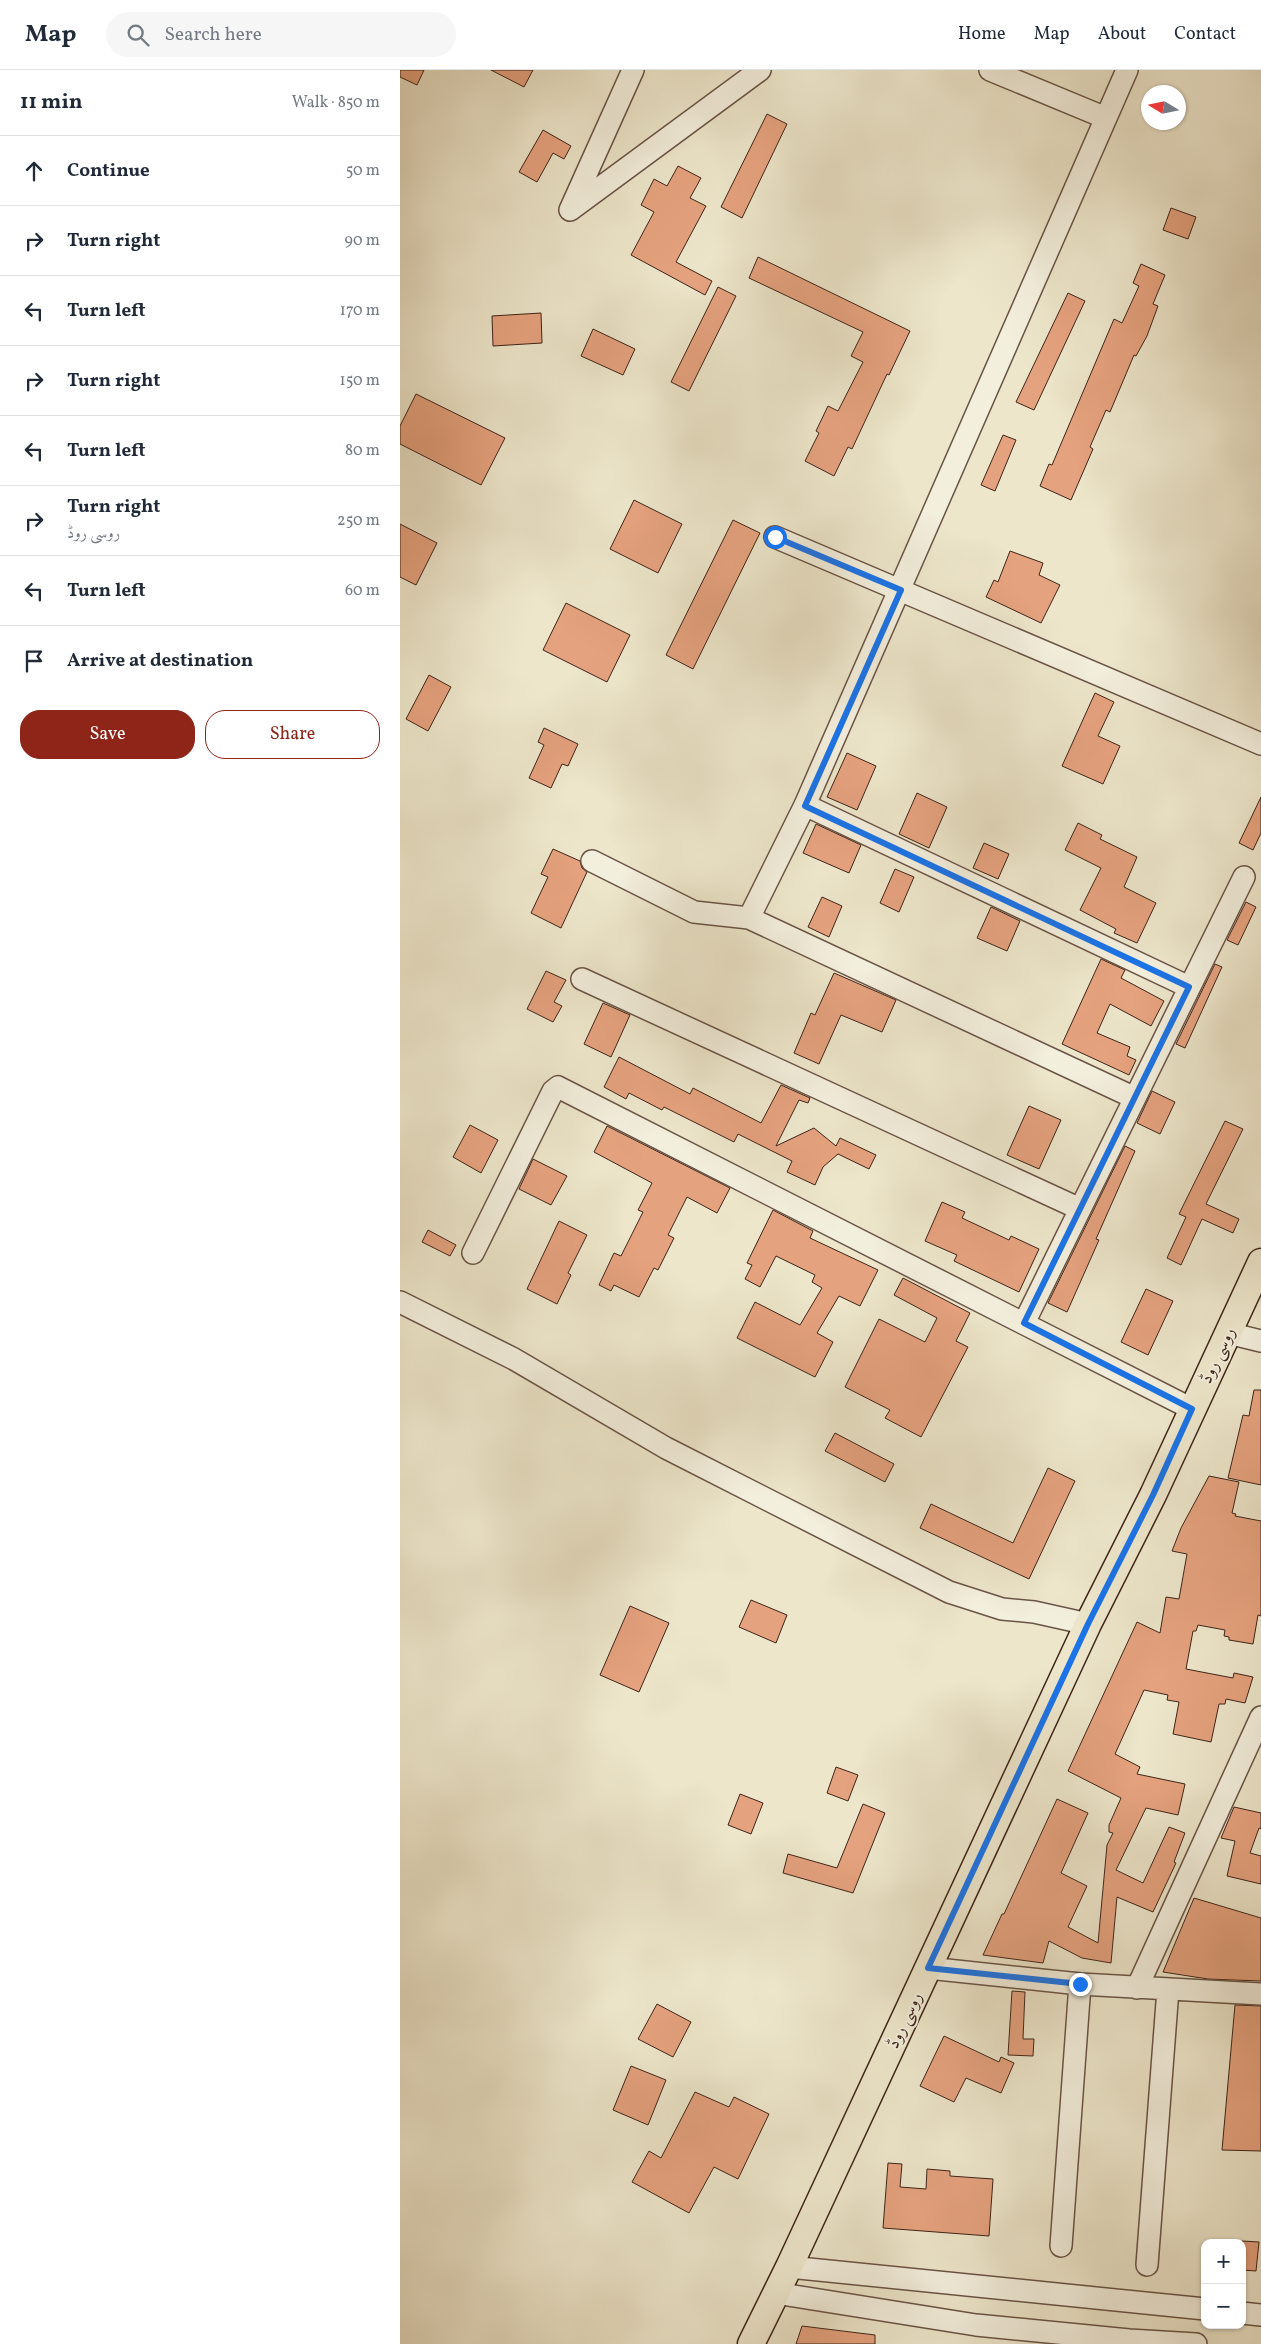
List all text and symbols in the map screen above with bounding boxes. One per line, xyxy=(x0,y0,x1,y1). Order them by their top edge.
search box xyxy=(106,12,456,57)
text: Map xyxy=(25,18,76,52)
icon: search xyxy=(124,21,152,49)
text: Search here xyxy=(164,22,262,48)
text: Home xyxy=(958,22,1006,47)
text: Map xyxy=(1034,22,1070,47)
text: About xyxy=(1098,22,1146,47)
text: Contact xyxy=(1174,22,1236,47)
north arrow xyxy=(1141,85,1186,130)
text: 11 min xyxy=(20,88,83,117)
text: Walk · 850 m xyxy=(292,92,380,114)
icon: ahead xyxy=(20,157,48,185)
text: Continue xyxy=(67,158,150,184)
text: 50 m xyxy=(346,160,380,182)
icon: right xyxy=(20,227,48,255)
text: Turn right xyxy=(67,228,160,254)
text: 90 m xyxy=(344,230,380,252)
icon: left xyxy=(20,297,48,325)
text: Turn left xyxy=(67,298,146,324)
text: 170 m xyxy=(340,300,380,322)
icon: right xyxy=(20,367,48,395)
text: Turn right xyxy=(67,368,160,394)
text: 150 m xyxy=(339,370,380,392)
icon: left xyxy=(20,437,48,465)
text: Turn left xyxy=(67,438,146,464)
text: 80 m xyxy=(345,440,380,462)
text: Turn right xyxy=(67,494,160,520)
icon: right xyxy=(20,507,48,535)
text: 250 m xyxy=(337,510,380,532)
text: روسی روڈ xyxy=(67,523,120,545)
route start xyxy=(764,526,787,549)
icon: left xyxy=(20,577,48,605)
text: Turn left xyxy=(67,578,146,604)
text: 60 m xyxy=(345,580,380,602)
icon: arrive xyxy=(20,647,48,675)
text: Arrive at destination xyxy=(67,648,253,674)
button: Save xyxy=(20,710,195,759)
button: Share xyxy=(205,710,380,759)
street label: روسی روڈ xyxy=(1194,1323,1242,1388)
route end xyxy=(1069,1973,1092,1996)
street label: روسی روڈ xyxy=(881,1988,929,2053)
map controls xyxy=(1201,2239,1246,2329)
button: + xyxy=(1201,2239,1246,2284)
button: − xyxy=(1201,2284,1246,2329)

